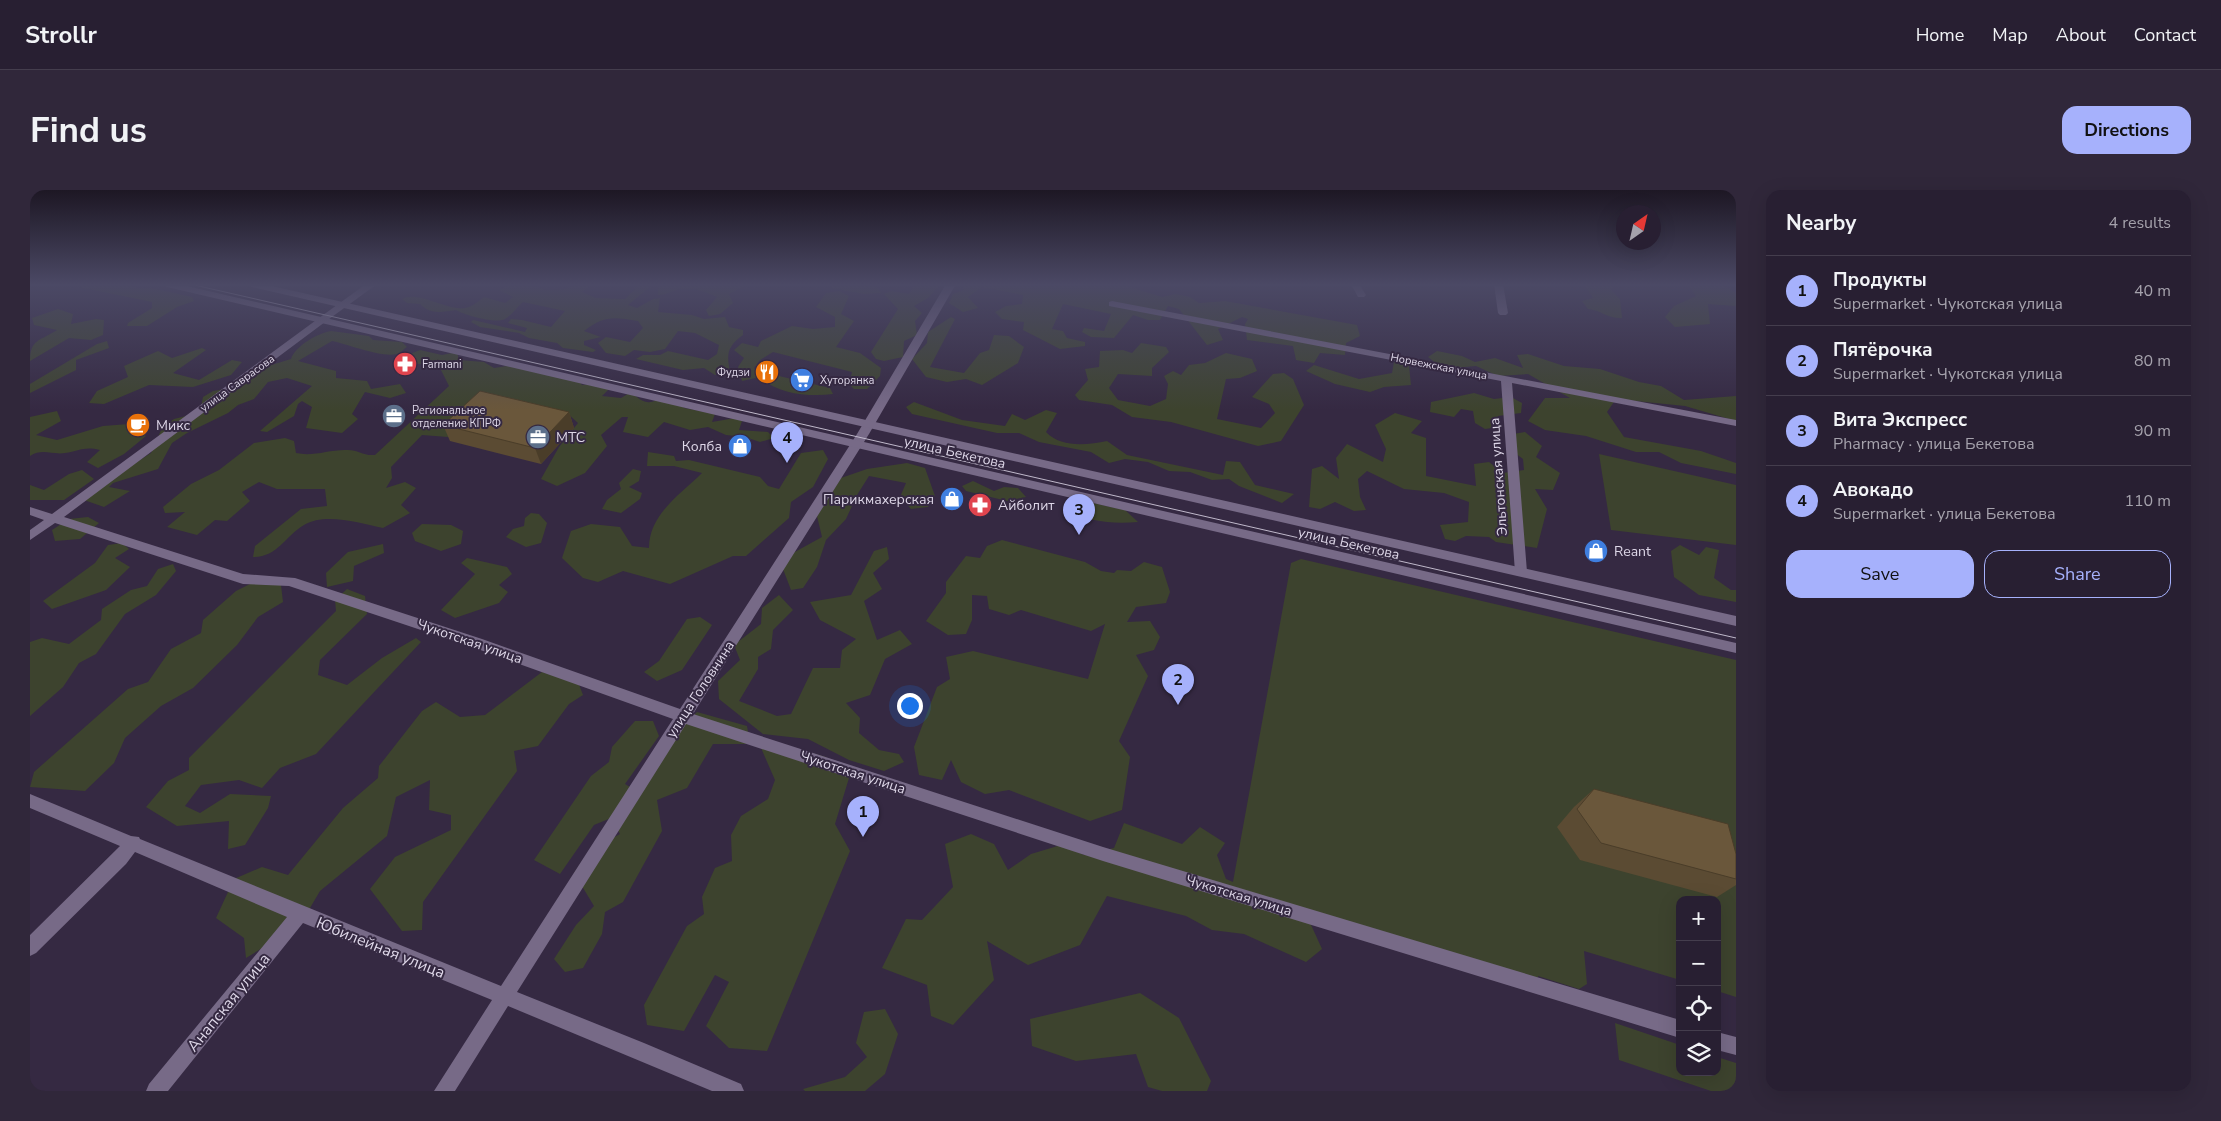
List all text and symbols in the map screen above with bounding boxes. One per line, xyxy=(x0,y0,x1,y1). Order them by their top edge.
text: Strollr xyxy=(25,19,97,51)
text: Home xyxy=(1916,23,1964,47)
text: Map xyxy=(1992,23,2028,47)
text: About xyxy=(2056,23,2106,47)
text: Contact xyxy=(2134,23,2196,47)
button: Directions xyxy=(2062,106,2191,154)
text: Find us xyxy=(30,107,147,154)
north arrow xyxy=(1616,205,1661,250)
text: Nearby xyxy=(1786,209,1856,237)
text: 4 results xyxy=(2109,212,2171,234)
text: Продукты xyxy=(1833,267,1927,293)
text: 1 xyxy=(1797,280,1807,302)
text: 40 m xyxy=(2134,280,2171,302)
text: Supermarket · Чукотская улица xyxy=(1833,293,2063,315)
text: Пятёрочка xyxy=(1833,337,1933,363)
street label: Норвежская улица xyxy=(1389,350,1489,383)
text: 2 xyxy=(1797,350,1807,372)
text: 80 m xyxy=(2134,350,2171,372)
street label: улица Саврасова xyxy=(197,351,278,416)
pharmacy icon: Farmani xyxy=(392,351,418,377)
place label: Farmani xyxy=(422,357,462,372)
restaurant icon: Фудзи xyxy=(754,359,780,385)
text: Supermarket · Чукотская улица xyxy=(1833,363,2063,385)
place label: Фудзи xyxy=(717,365,750,380)
supermarket icon: Хуторянка xyxy=(789,367,815,393)
place label: Хуторянка xyxy=(820,373,874,388)
office icon: Региональное отделение КПРФ xyxy=(381,403,407,429)
place label: Региональное отделение КПРФ xyxy=(412,403,501,431)
text: Вита Экспресс xyxy=(1833,407,1967,433)
cafe icon: Микс xyxy=(125,412,151,438)
place label: Микс xyxy=(156,416,191,435)
street label: Эльтонская улица xyxy=(1485,417,1512,537)
text: 3 xyxy=(1797,420,1807,442)
text: 90 m xyxy=(2134,420,2171,442)
pin: 4 xyxy=(771,422,803,463)
office icon: МТС xyxy=(525,424,551,450)
place label: МТС xyxy=(556,428,585,447)
street label: улица Бекетова xyxy=(902,432,1008,473)
shop icon: Колба xyxy=(727,433,753,459)
text: Pharmacy · улица Бекетова xyxy=(1833,433,2035,455)
place label: Колба xyxy=(682,437,722,456)
text: Авокадо xyxy=(1833,477,1913,503)
shop icon: Парикмахерская xyxy=(939,486,965,512)
place label: Парикмахерская xyxy=(823,490,934,509)
text: 4 xyxy=(1797,490,1807,512)
text: 110 m xyxy=(2124,490,2171,512)
pharmacy icon: Айболит xyxy=(967,492,993,518)
pin: 3 xyxy=(1063,494,1095,535)
place label: Айболит xyxy=(998,496,1055,515)
text: Supermarket · улица Бекетова xyxy=(1833,503,2056,525)
street label: улица Бекетова xyxy=(1296,523,1402,564)
shop icon: Reant xyxy=(1583,538,1609,564)
place label: Reant xyxy=(1614,542,1651,561)
button: Save xyxy=(1786,550,1974,598)
button: Share xyxy=(1984,550,2171,598)
street label: Чукотская улица xyxy=(415,615,525,668)
street label: улица Головнина xyxy=(662,637,739,741)
pin: 2 xyxy=(1162,664,1194,705)
your location xyxy=(897,693,923,719)
street label: Чукотская улица xyxy=(798,746,908,799)
pin: 1 xyxy=(847,796,879,837)
street label: Чукотская улица xyxy=(1183,870,1294,921)
map controls xyxy=(1676,896,1721,1076)
button: + xyxy=(1676,896,1721,941)
street label: Юбилейная улица xyxy=(313,912,448,984)
button: − xyxy=(1676,941,1721,986)
street label: Анапская улица xyxy=(182,949,275,1057)
button: locate xyxy=(1676,986,1721,1031)
button: layers xyxy=(1676,1031,1721,1076)

